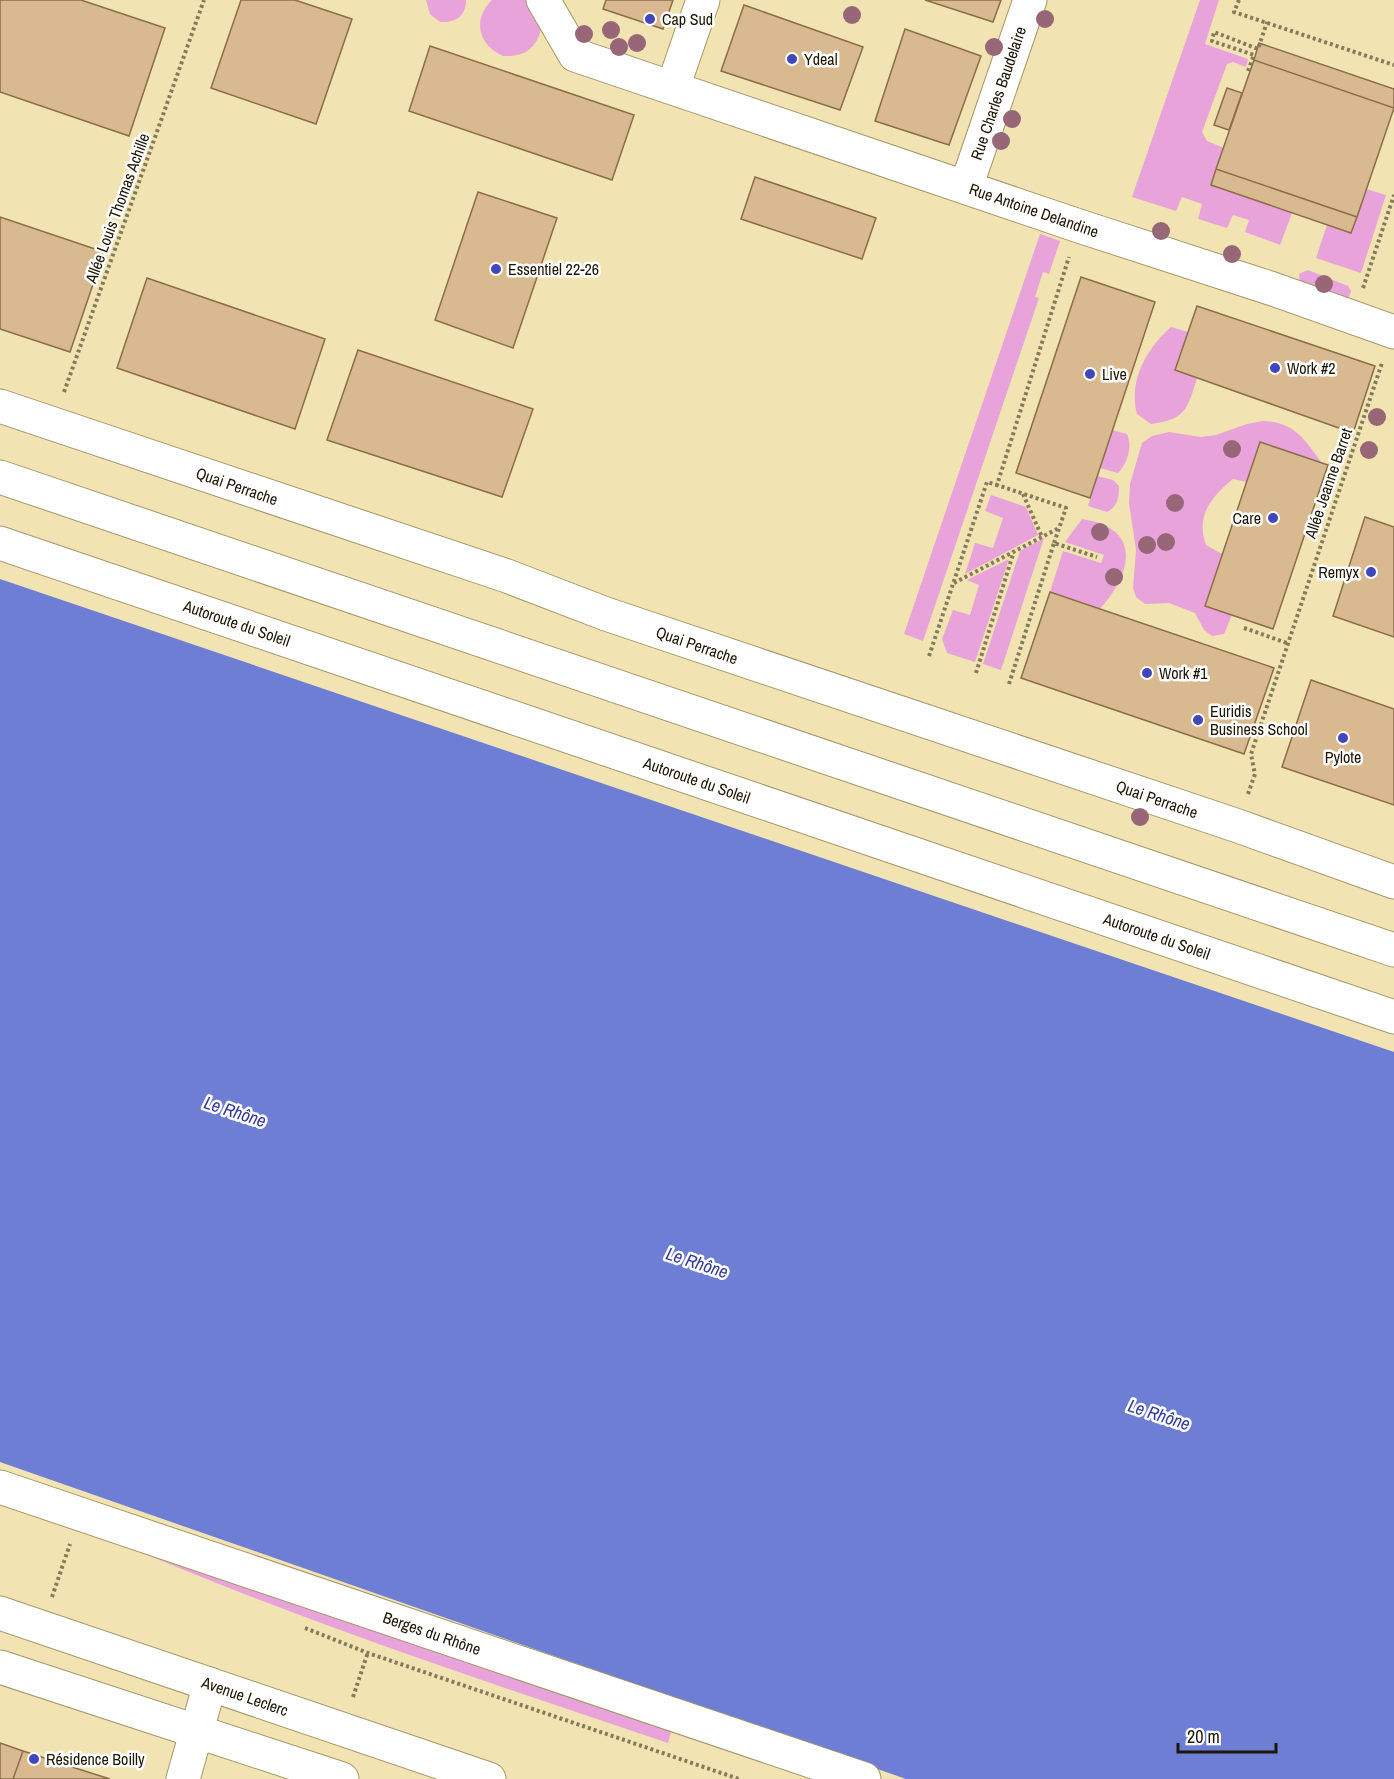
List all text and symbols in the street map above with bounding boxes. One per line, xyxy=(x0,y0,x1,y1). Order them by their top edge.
place label: Cap Sud xyxy=(662,8,713,30)
marker: Cap Sud xyxy=(643,12,657,26)
street label: Rue Charles Baudelaire xyxy=(965,23,1031,163)
place label: Ydeal xyxy=(804,48,838,70)
marker: Ydeal xyxy=(785,52,799,66)
street label: Allée Louis Thomas Achille xyxy=(79,130,154,287)
street label: Rue Antoine Delandine xyxy=(966,178,1102,242)
place label: Essentiel 22-26 xyxy=(508,258,599,280)
marker: Essentiel 22-26 xyxy=(489,262,503,276)
place label: Work #2 xyxy=(1287,357,1336,379)
marker: Work #2 xyxy=(1268,361,1282,375)
place label: Live xyxy=(1102,363,1127,385)
marker: Live xyxy=(1083,367,1097,381)
street label: Allée Jeanne Barret xyxy=(1299,425,1357,542)
street label: Quai Perrache xyxy=(193,462,281,510)
place label: Care xyxy=(1233,507,1261,529)
marker: Care xyxy=(1266,511,1280,525)
place label: Remyx xyxy=(1318,561,1359,583)
marker: Remyx xyxy=(1364,565,1378,579)
street label: Autoroute du Soleil xyxy=(180,594,293,652)
street label: Quai Perrache xyxy=(653,621,741,669)
place label: Work #1 xyxy=(1159,662,1208,684)
marker: Work #1 xyxy=(1140,666,1154,680)
place label: Euridis Business School xyxy=(1210,700,1308,740)
marker: Euridis Business School xyxy=(1191,713,1205,727)
marker: Pylote xyxy=(1336,731,1350,745)
place label: Pylote xyxy=(1325,746,1361,768)
street label: Autoroute du Soleil xyxy=(640,751,753,809)
street label: Quai Perrache xyxy=(1113,775,1201,823)
street label: Autoroute du Soleil xyxy=(1100,907,1213,965)
water label: Le Rhône xyxy=(201,1090,269,1133)
water label: Le Rhône xyxy=(663,1241,731,1284)
water label: Le Rhône xyxy=(1125,1393,1193,1436)
street label: Berges du Rhône xyxy=(380,1606,484,1660)
street label: Avenue Leclerc xyxy=(198,1671,292,1721)
scale bar xyxy=(1178,1716,1276,1754)
text: 20 m xyxy=(1187,1724,1220,1749)
place label: Résidence Boilly xyxy=(46,1748,145,1770)
marker: Résidence Boilly xyxy=(27,1752,41,1766)

